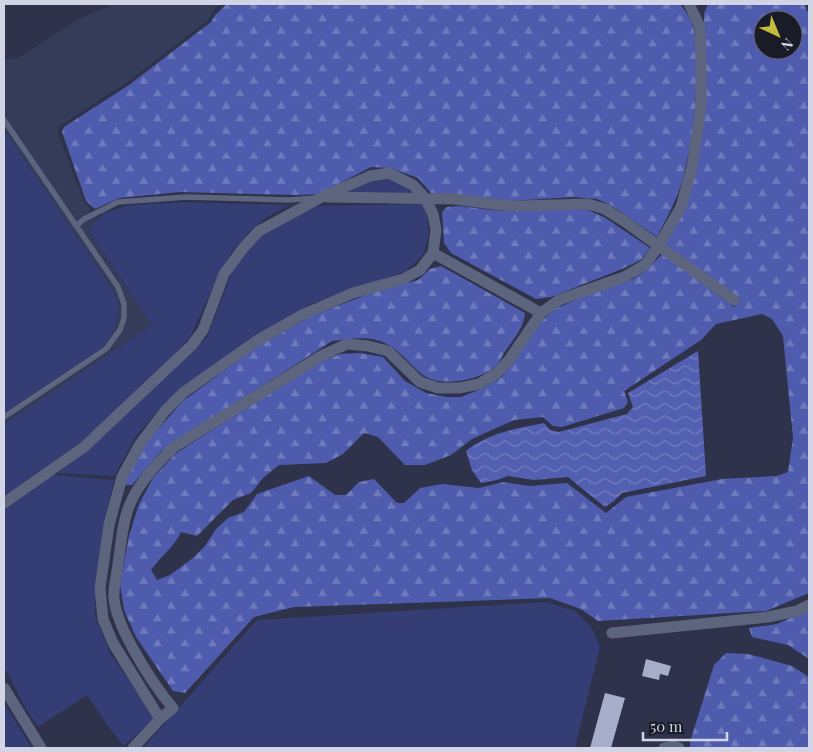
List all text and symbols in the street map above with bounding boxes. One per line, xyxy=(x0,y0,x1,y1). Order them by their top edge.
north arrow xyxy=(753,10,803,60)
text: N xyxy=(777,34,798,55)
scale bar xyxy=(643,710,727,742)
text: 50 m xyxy=(650,716,683,736)

